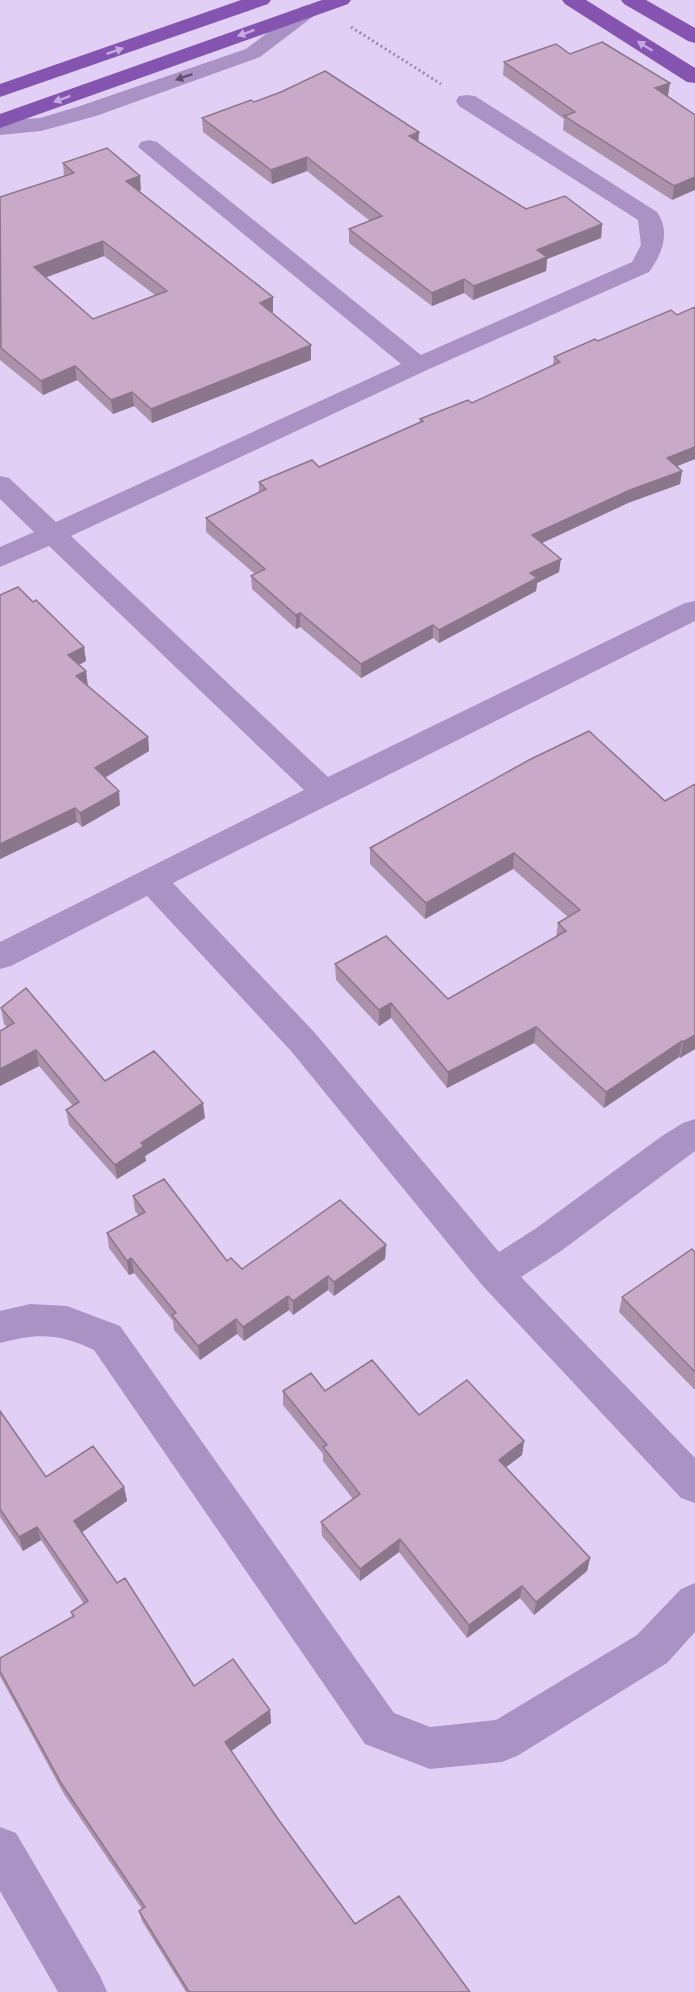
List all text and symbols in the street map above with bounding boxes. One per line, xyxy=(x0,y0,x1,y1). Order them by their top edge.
one-way arrow xyxy=(237,29,255,39)
one-way arrow xyxy=(637,40,653,51)
one-way arrow xyxy=(106,46,124,56)
one-way arrow xyxy=(175,73,193,83)
one-way arrow xyxy=(53,94,71,104)

